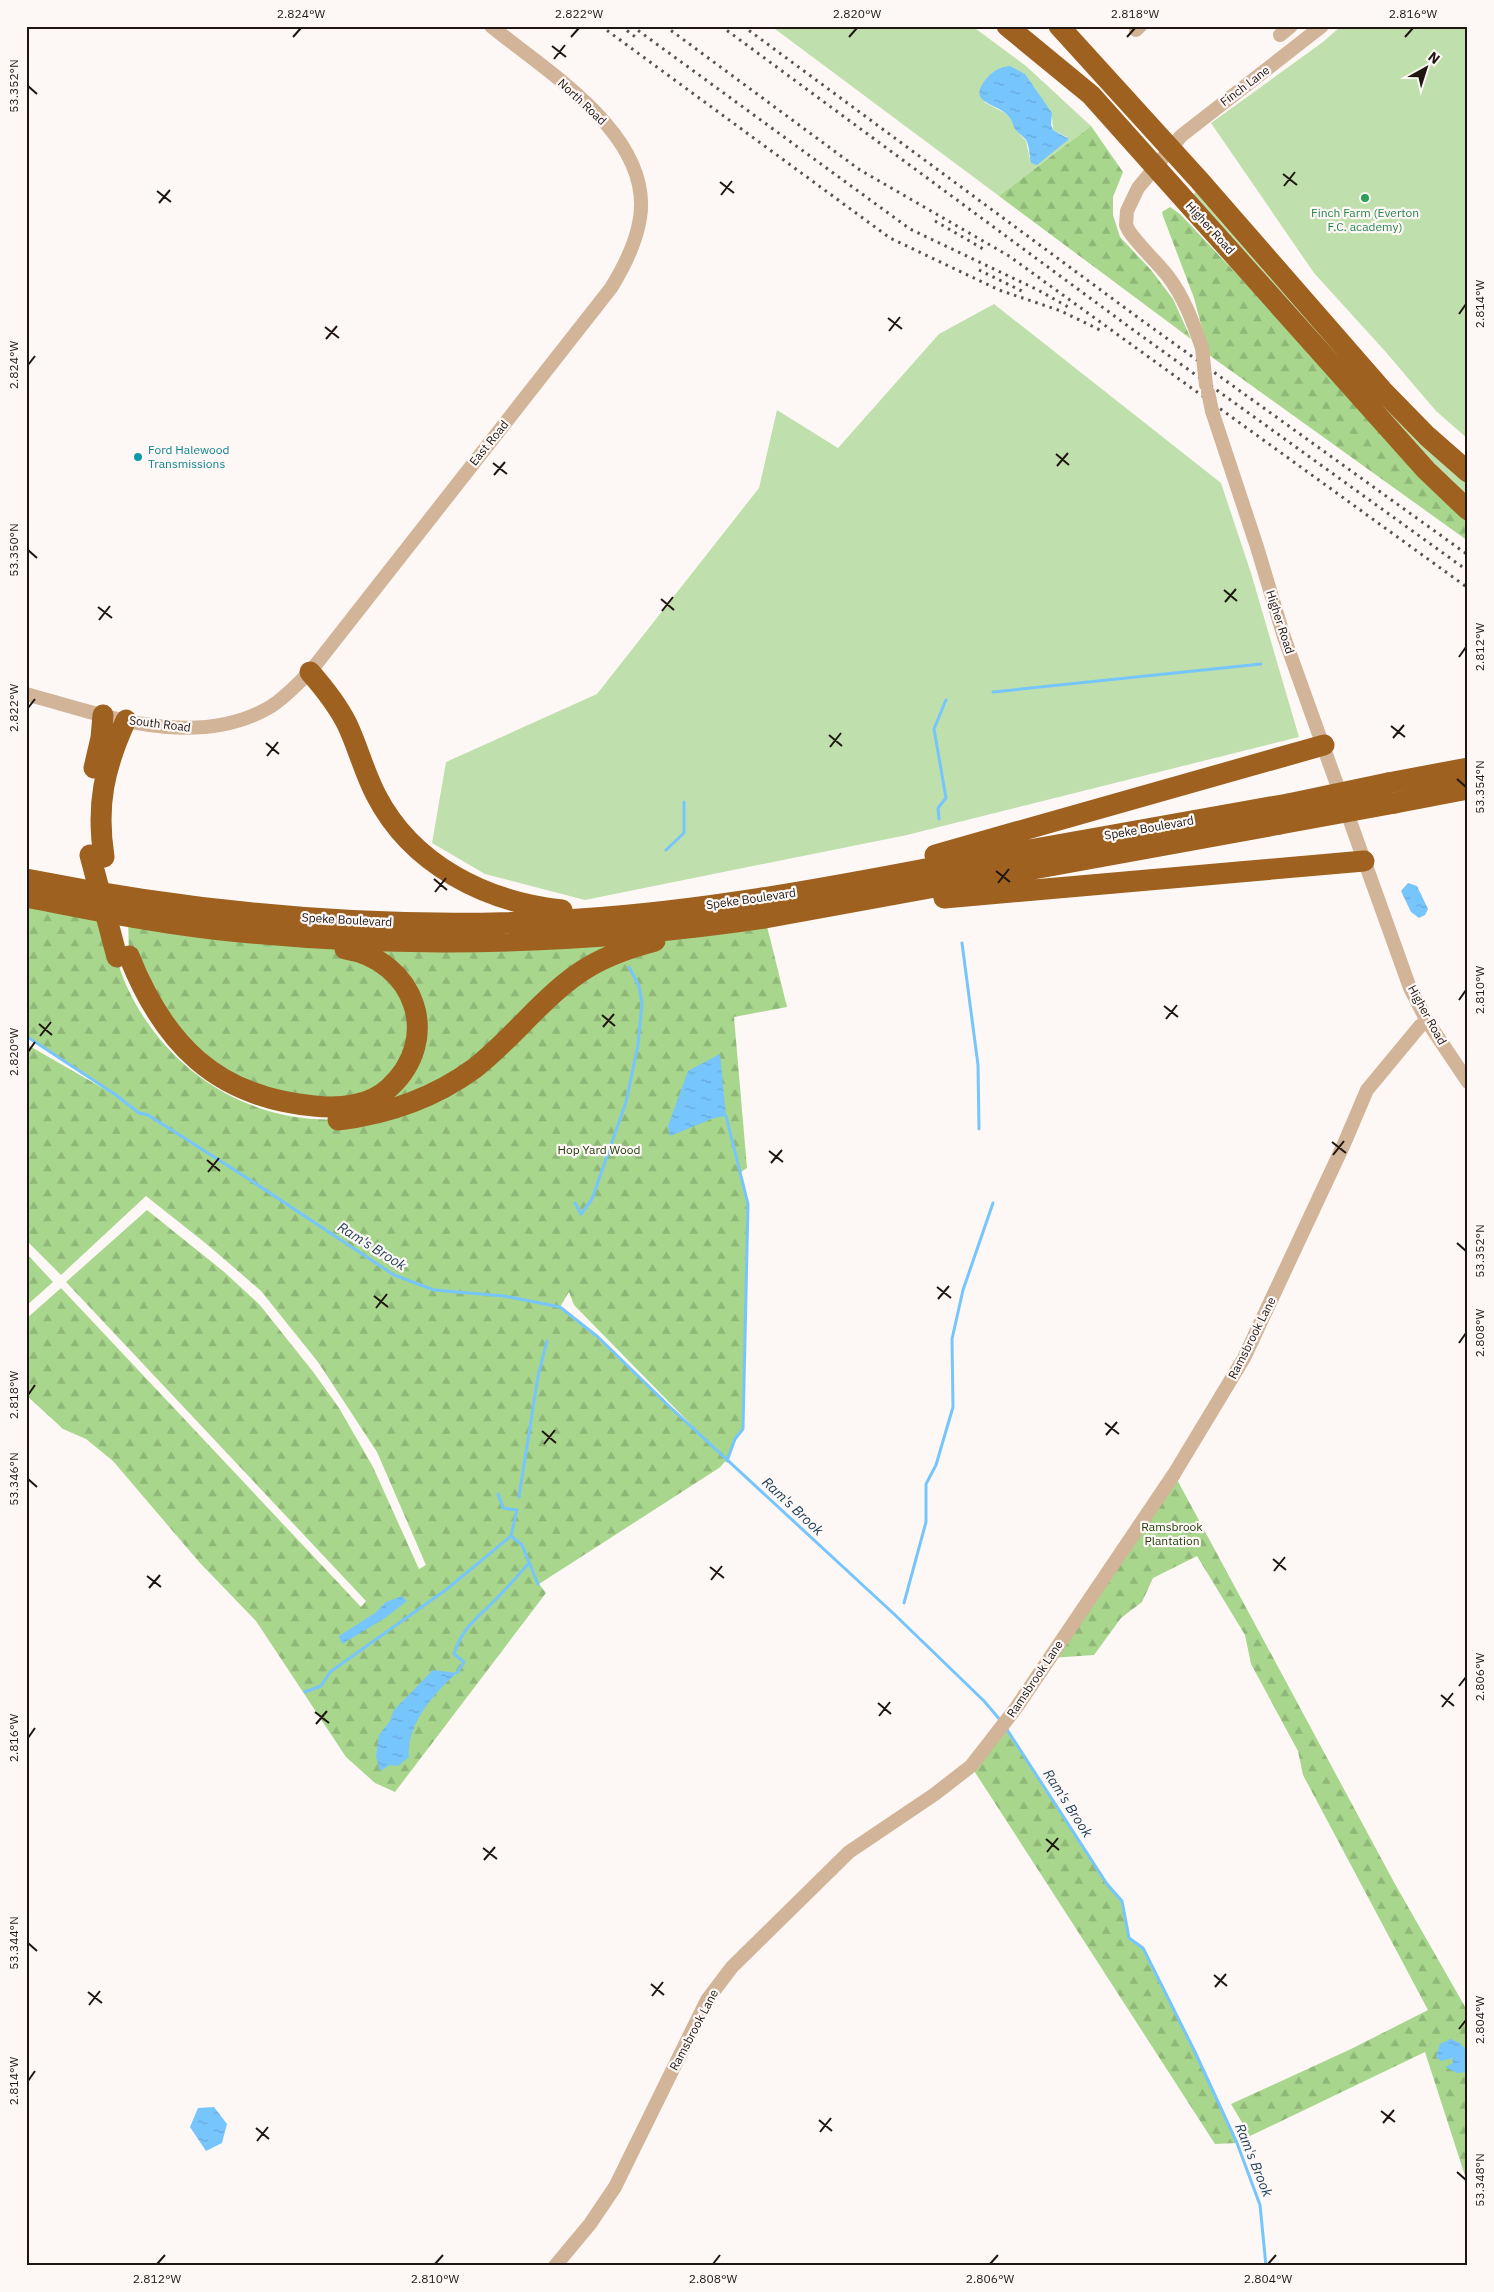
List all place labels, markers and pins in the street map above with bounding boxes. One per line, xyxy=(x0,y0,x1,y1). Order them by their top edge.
marker: Finch Farm (Everton F.C. academy) xyxy=(1359,192,1371,204)
place label: Finch Farm (Everton F.C. academy) xyxy=(1311,205,1419,234)
place label: Ford Halewood Transmissions xyxy=(148,442,230,471)
marker: Ford Halewood Transmissions xyxy=(132,451,144,463)

